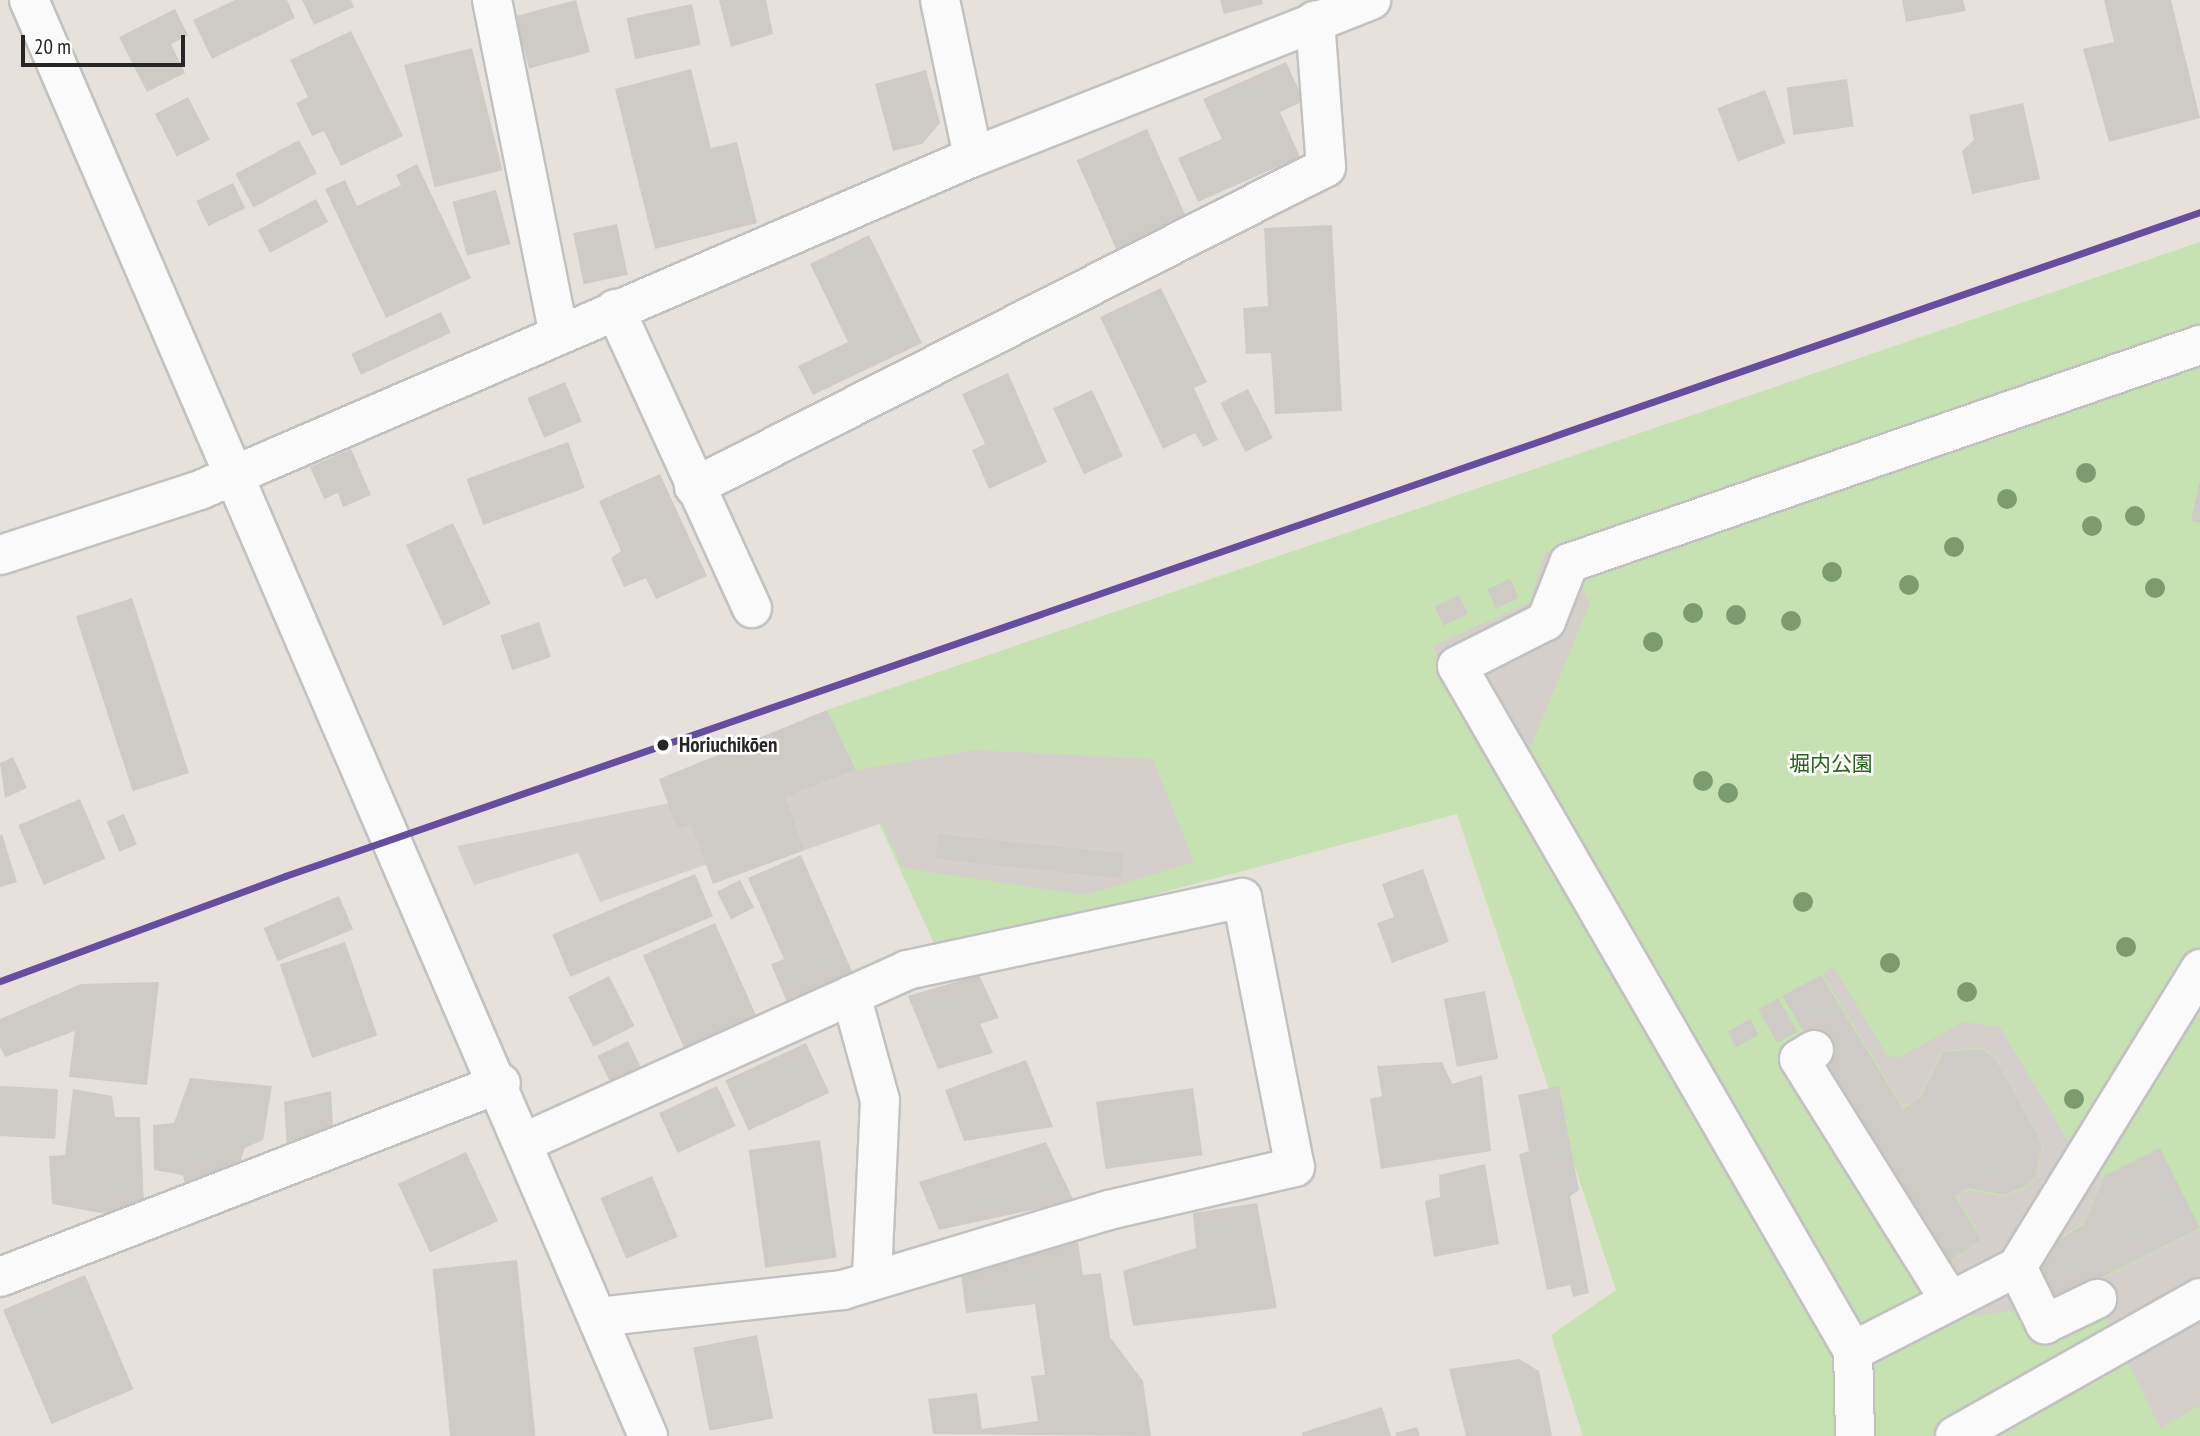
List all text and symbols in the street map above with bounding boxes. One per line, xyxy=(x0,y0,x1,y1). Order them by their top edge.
scale bar xyxy=(24,21,189,65)
text: 20 m xyxy=(34,33,71,60)
place label: Horiuchikōen xyxy=(679,732,777,758)
marker: Horiuchikōen xyxy=(653,735,673,755)
park label: 堀内公園 xyxy=(1789,751,1873,777)

